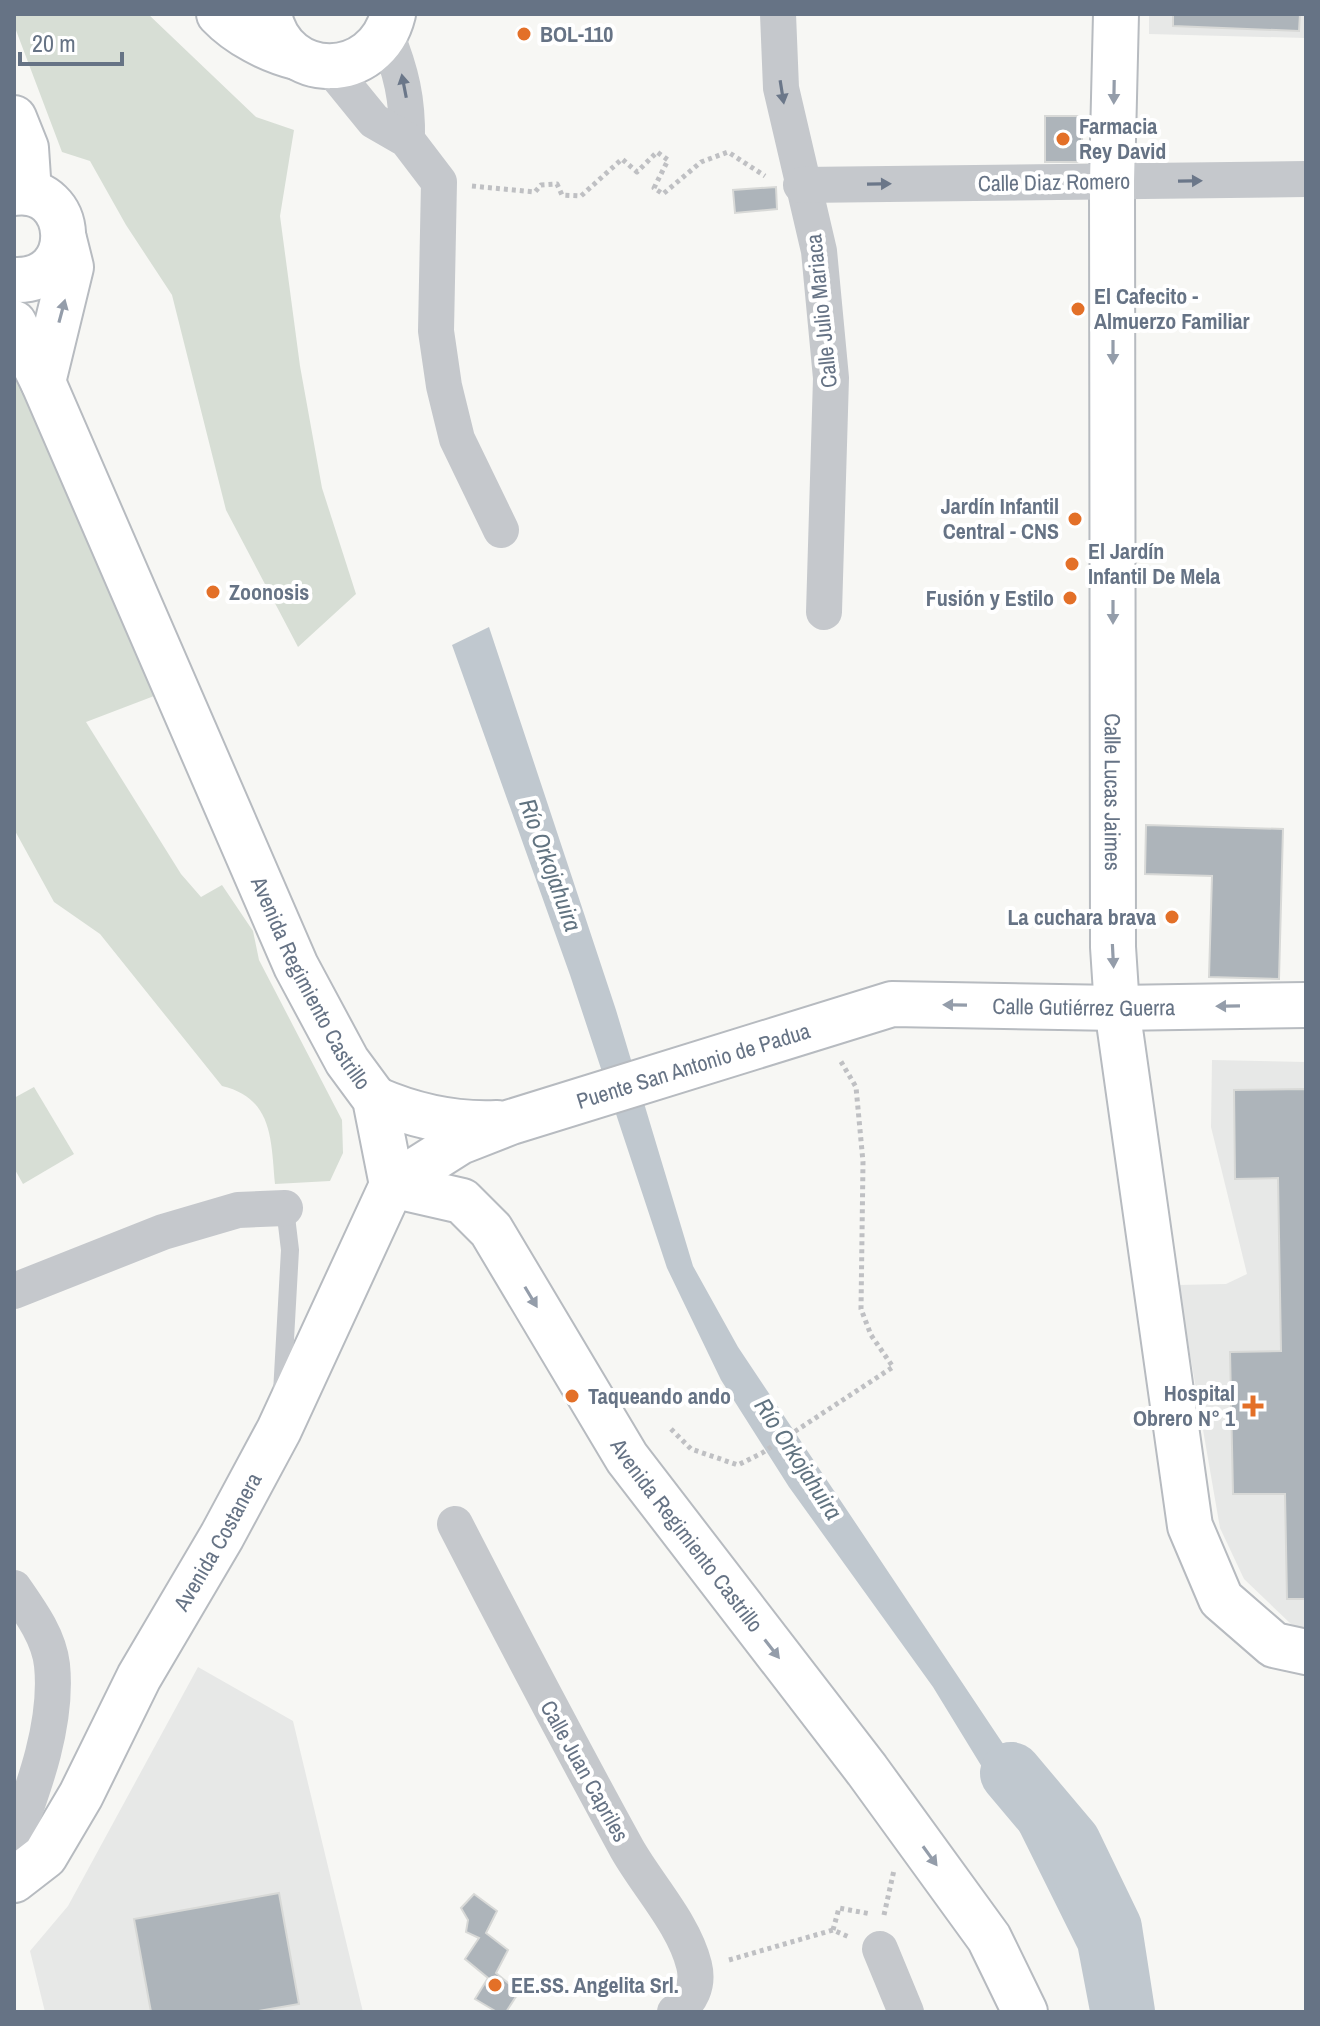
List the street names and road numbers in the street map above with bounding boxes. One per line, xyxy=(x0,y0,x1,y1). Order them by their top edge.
street label: Calle Diaz Romero xyxy=(978,166,1130,198)
street label: Calle Julio Mariaca xyxy=(798,233,844,389)
street label: Calle Lucas Jaimes xyxy=(1098,713,1128,871)
street label: Avenida Regimiento Castrillo xyxy=(244,871,378,1096)
street label: Calle Gutiérrez Guerra xyxy=(992,991,1175,1023)
street label: Puente San Antonio de Padua xyxy=(573,1015,814,1116)
street label: Avenida Regimiento Castrillo xyxy=(603,1432,770,1638)
street label: Avenida Costanera xyxy=(166,1467,268,1617)
street label: Calle Juan Capriles xyxy=(534,1695,636,1847)

